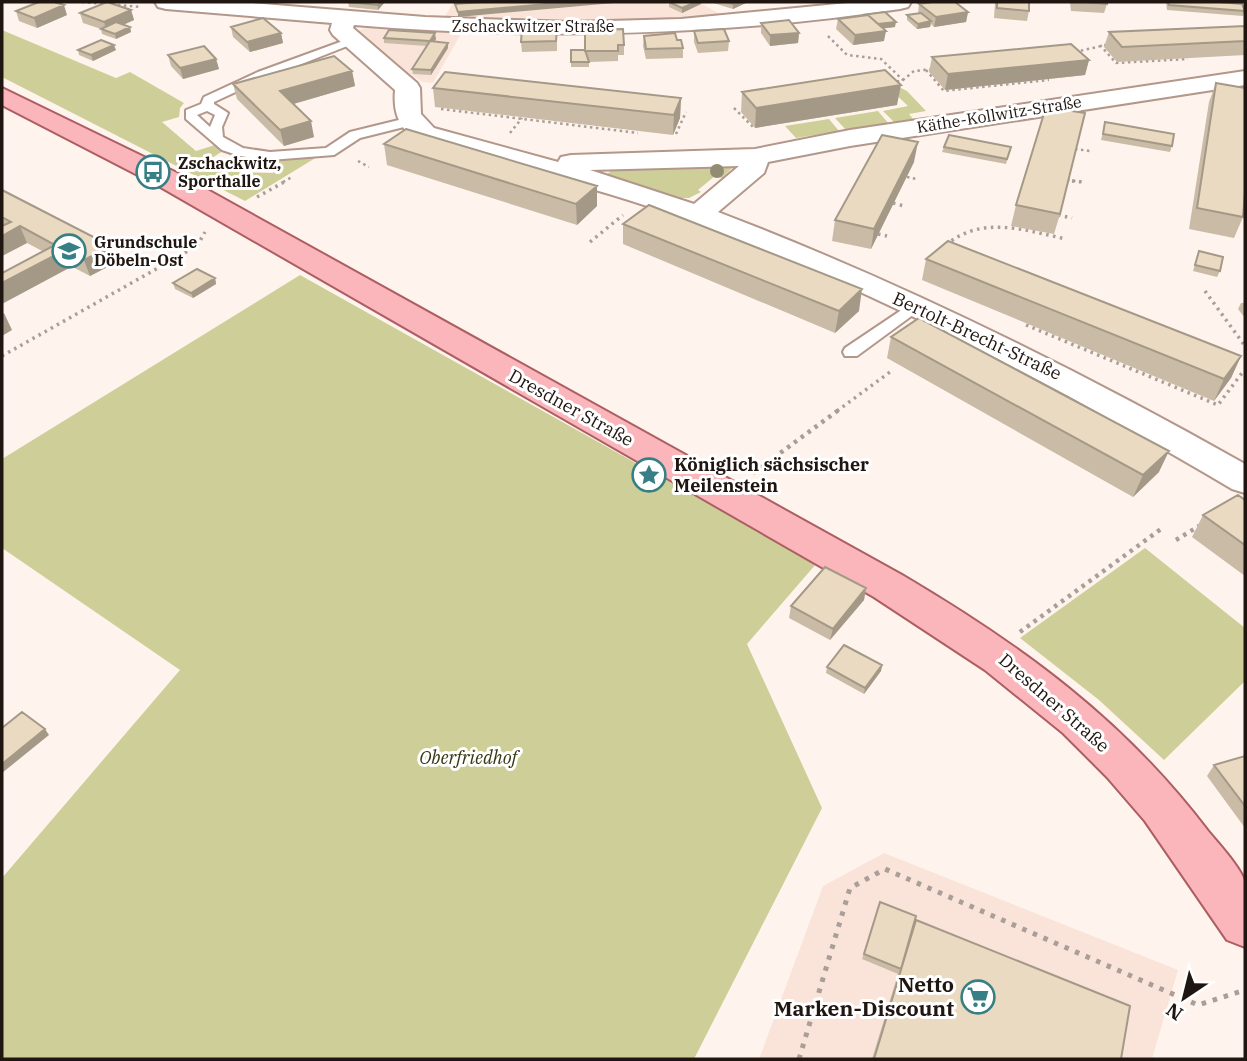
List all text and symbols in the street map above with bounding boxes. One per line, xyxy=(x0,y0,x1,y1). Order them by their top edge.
street label: Zschackwitzer Straße xyxy=(452,16,614,36)
street label: Käthe-Kollwitz-Straße xyxy=(915,91,1083,137)
bus stop icon: Zschackwitz, Sporthalle xyxy=(134,153,172,191)
place label: Zschackwitz, Sporthalle xyxy=(178,153,281,191)
school or university icon: Grundschule Döbeln-Ost xyxy=(50,232,88,270)
place label: Grundschule Döbeln-Ost xyxy=(94,232,197,270)
street label: Bertolt-Brecht-Straße xyxy=(889,286,1065,385)
street label: Dresdner Straße xyxy=(505,364,638,451)
place label: Königlich sächsischer Meilenstein xyxy=(674,453,869,497)
place icon: Königlich sächsischer Meilenstein xyxy=(630,456,668,494)
street label: Dresdner Straße xyxy=(994,648,1114,757)
park label: Oberfriedhof xyxy=(419,746,520,769)
north arrow xyxy=(1149,963,1219,1033)
place label: Netto Marken-Discount xyxy=(774,970,954,1022)
supermarket icon: Netto Marken-Discount xyxy=(959,978,997,1016)
text: N xyxy=(1161,998,1187,1026)

